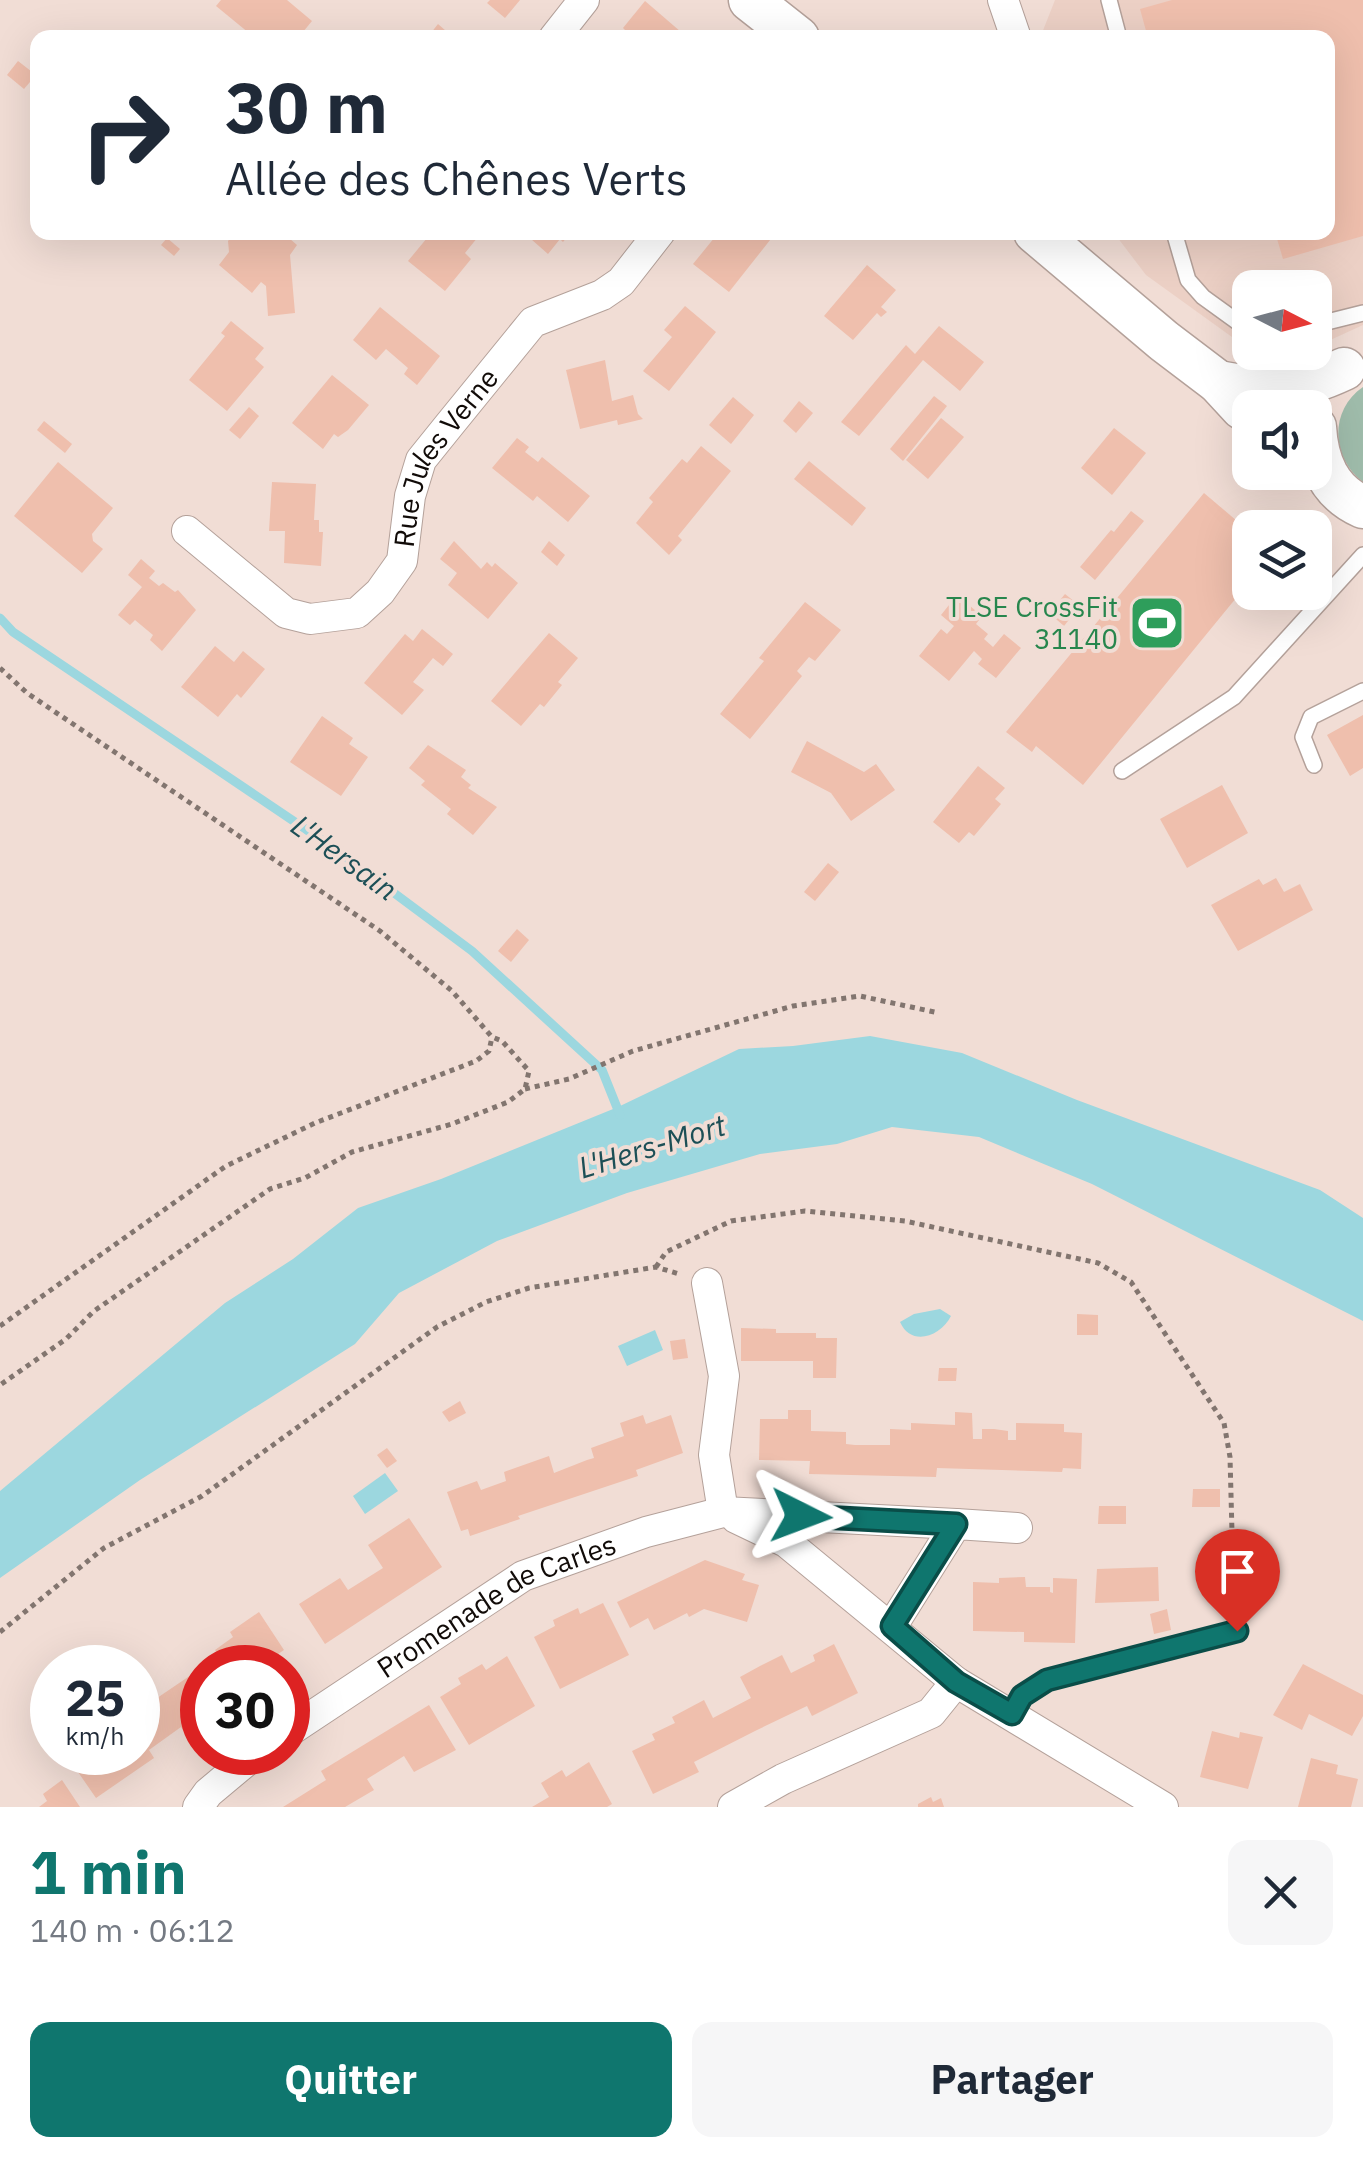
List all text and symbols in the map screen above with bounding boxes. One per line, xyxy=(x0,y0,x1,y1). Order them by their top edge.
text: 30 m xyxy=(225,61,388,152)
icon: right xyxy=(60,70,190,200)
text: Allée des Chênes Verts xyxy=(225,149,688,207)
north arrow xyxy=(1232,270,1332,370)
map controls xyxy=(1232,270,1332,610)
street label: Rue Jules Verne xyxy=(385,360,506,549)
button: sound xyxy=(1232,390,1332,490)
button: layers xyxy=(1232,510,1332,610)
place label: TLSE CrossFit 31140 xyxy=(946,588,1118,657)
sports icon: TLSE CrossFit 31140 xyxy=(1127,593,1187,653)
water label: L'Hersain xyxy=(284,805,406,908)
water label: L'Hers-Mort xyxy=(573,1104,731,1186)
position arrow xyxy=(749,1464,853,1568)
street label: Promenade de Carles xyxy=(370,1525,621,1686)
pin xyxy=(1195,1529,1280,1632)
icon: arrive xyxy=(1210,1544,1265,1599)
speed limit sign: 30 xyxy=(180,1645,310,1775)
text: 25 xyxy=(65,1665,125,1730)
text: km/h xyxy=(66,1719,124,1752)
text: 1 min xyxy=(30,1832,187,1911)
button: close xyxy=(1228,1840,1333,1945)
text: 140 m · 06:12 xyxy=(30,1909,235,1951)
button: Quitter xyxy=(30,2022,672,2137)
button: Partager xyxy=(692,2022,1333,2137)

